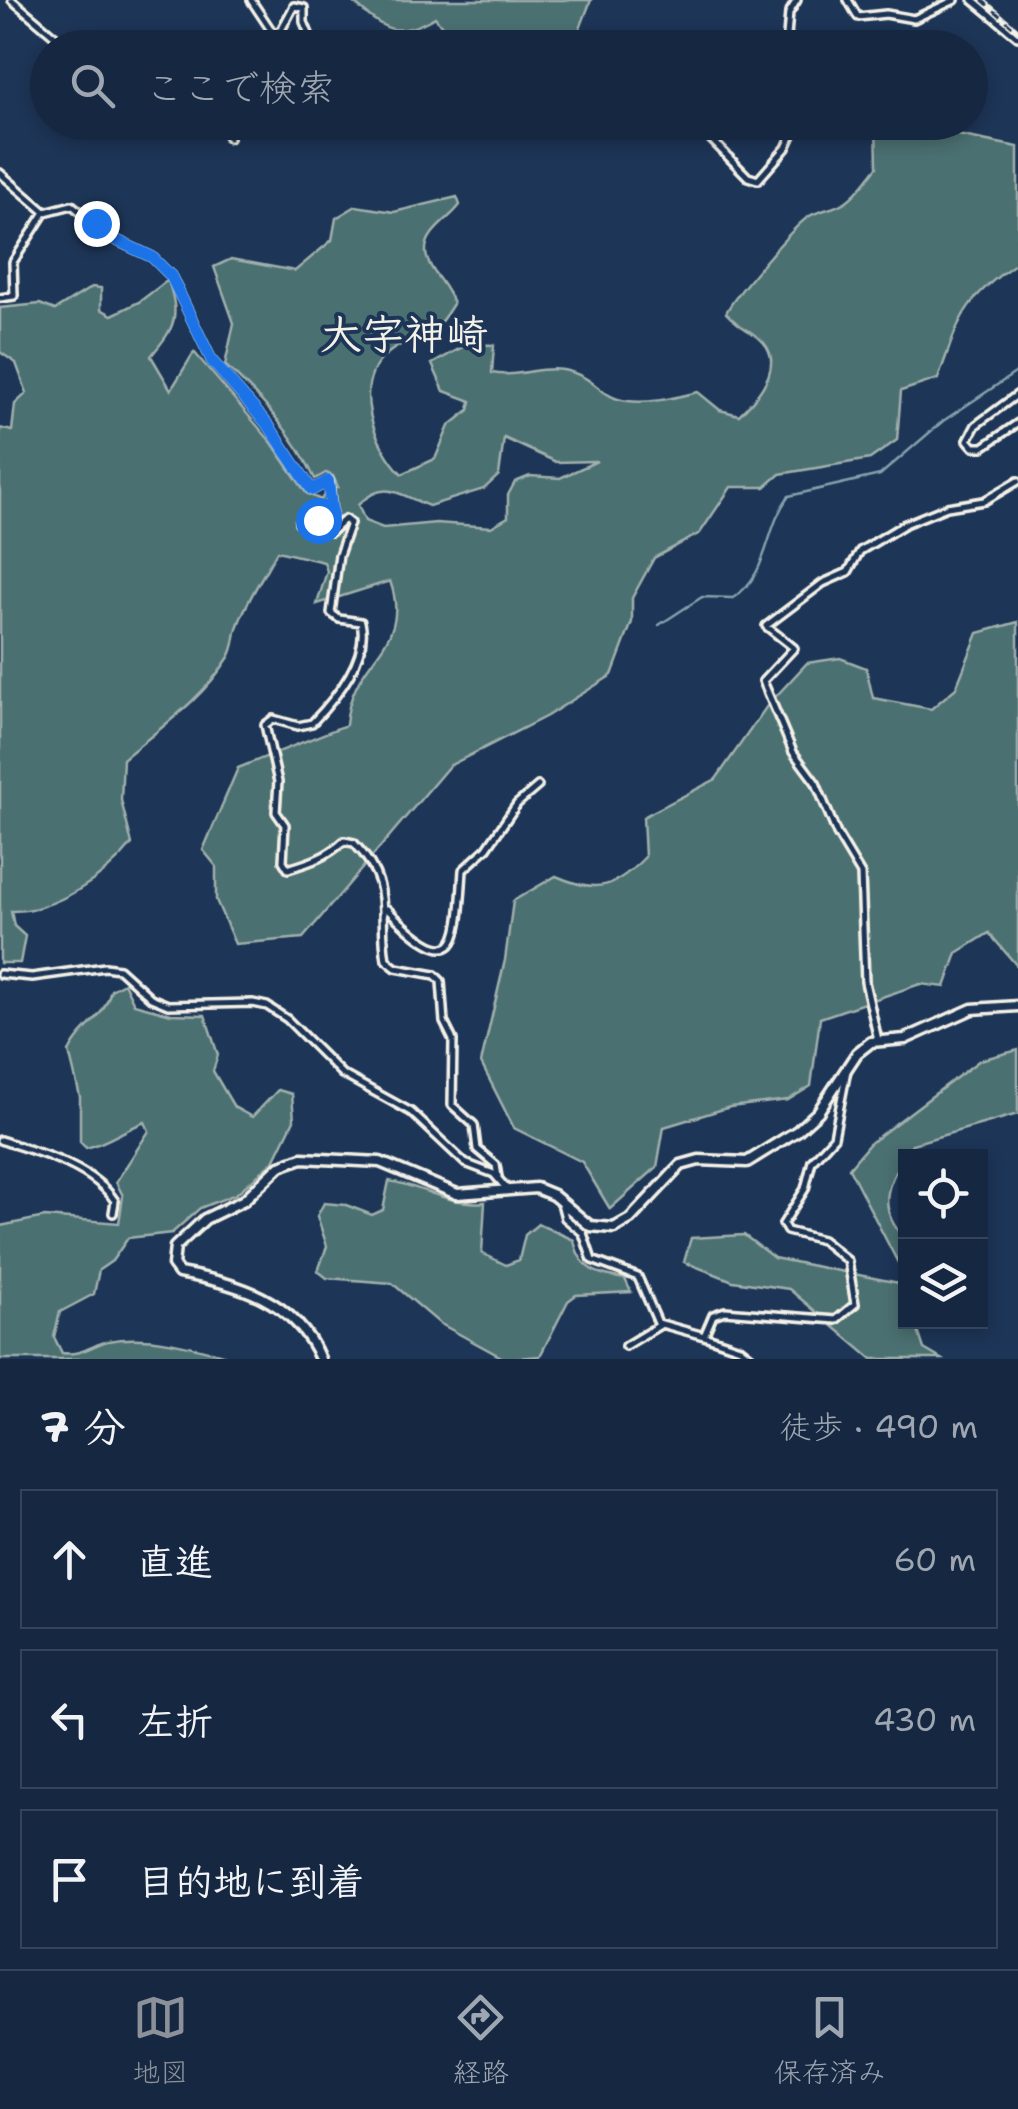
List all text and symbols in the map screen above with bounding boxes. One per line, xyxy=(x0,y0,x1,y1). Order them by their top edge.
search box xyxy=(30,30,988,140)
icon: search xyxy=(65,58,120,113)
text: ここで検索 xyxy=(145,62,335,113)
route end xyxy=(74,201,120,247)
district label: 大字神崎 xyxy=(320,306,488,362)
route start xyxy=(296,498,342,544)
map controls xyxy=(898,1149,988,1329)
button: locate xyxy=(898,1149,988,1239)
button: layers xyxy=(898,1239,988,1329)
text: 7 分 xyxy=(40,1399,126,1455)
text: 徒歩 · 490 m xyxy=(779,1405,978,1448)
icon: ahead xyxy=(42,1532,97,1587)
text: 直進 xyxy=(137,1536,213,1587)
text: 60 m xyxy=(894,1538,976,1581)
icon: left xyxy=(42,1692,97,1747)
text: 左折 xyxy=(137,1696,213,1747)
text: 430 m xyxy=(873,1698,976,1741)
icon: arrive xyxy=(42,1852,97,1907)
text: 目的地に到着 xyxy=(137,1856,365,1907)
tab: 地図 xyxy=(132,1990,188,2091)
tab: 経路 xyxy=(453,1990,509,2091)
tab: 保存済み xyxy=(774,1990,886,2091)

